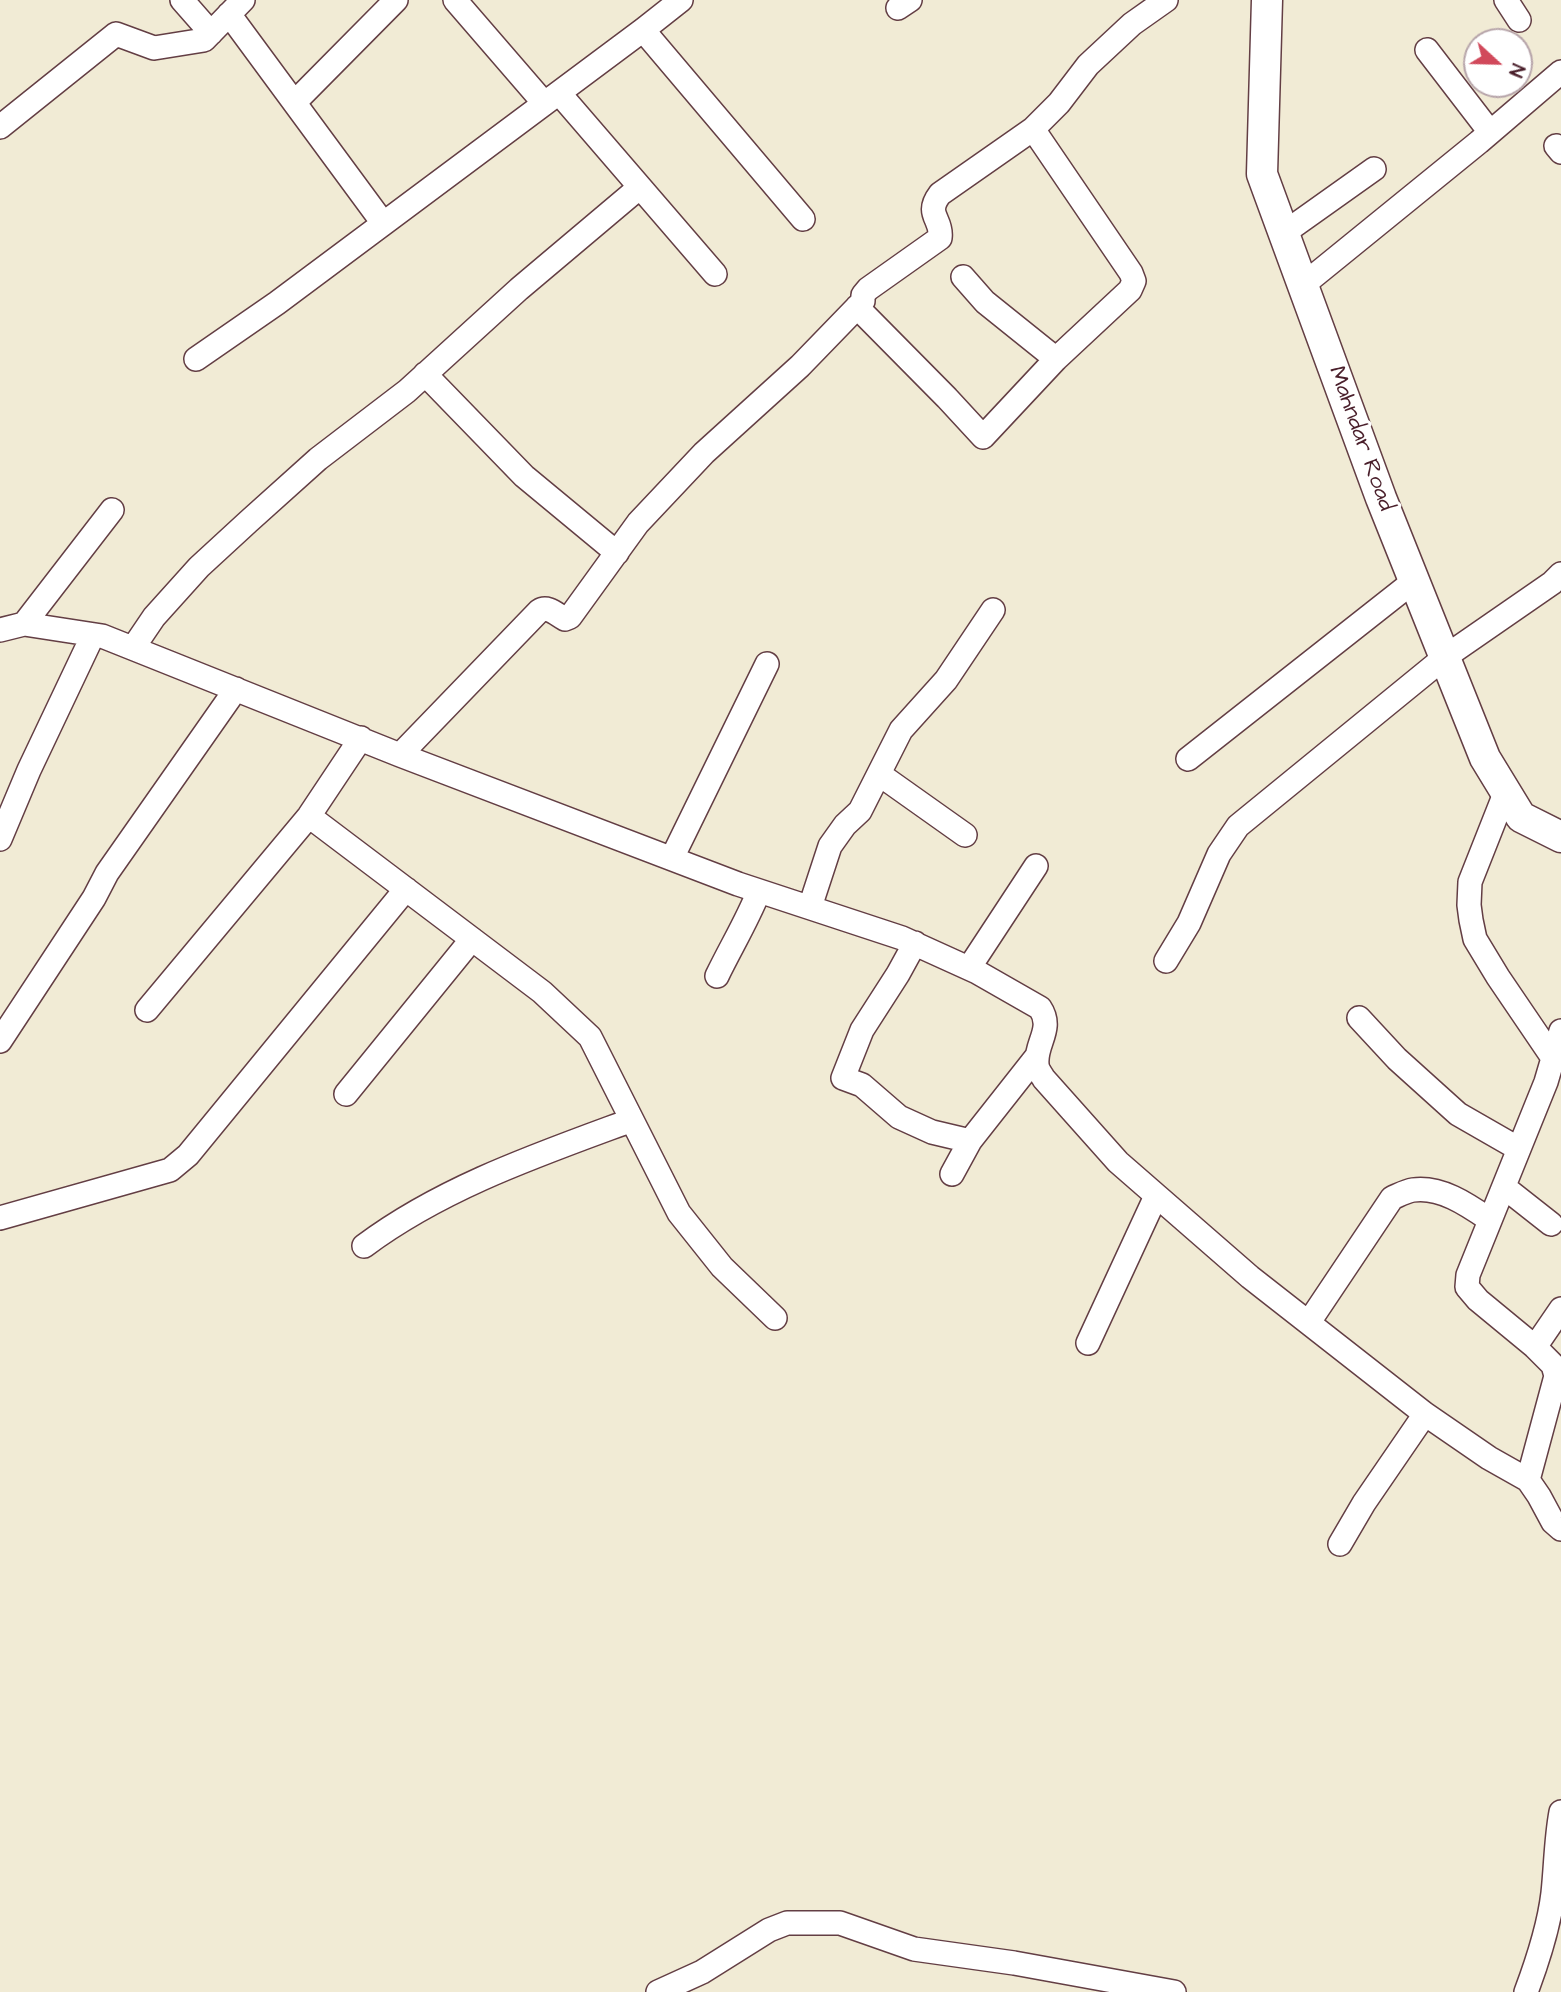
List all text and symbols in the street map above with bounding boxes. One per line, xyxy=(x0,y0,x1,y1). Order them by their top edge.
north arrow xyxy=(1463,28,1533,98)
text: N xyxy=(1501,60,1531,81)
street label: Mahndar Road xyxy=(1321,363,1399,515)

